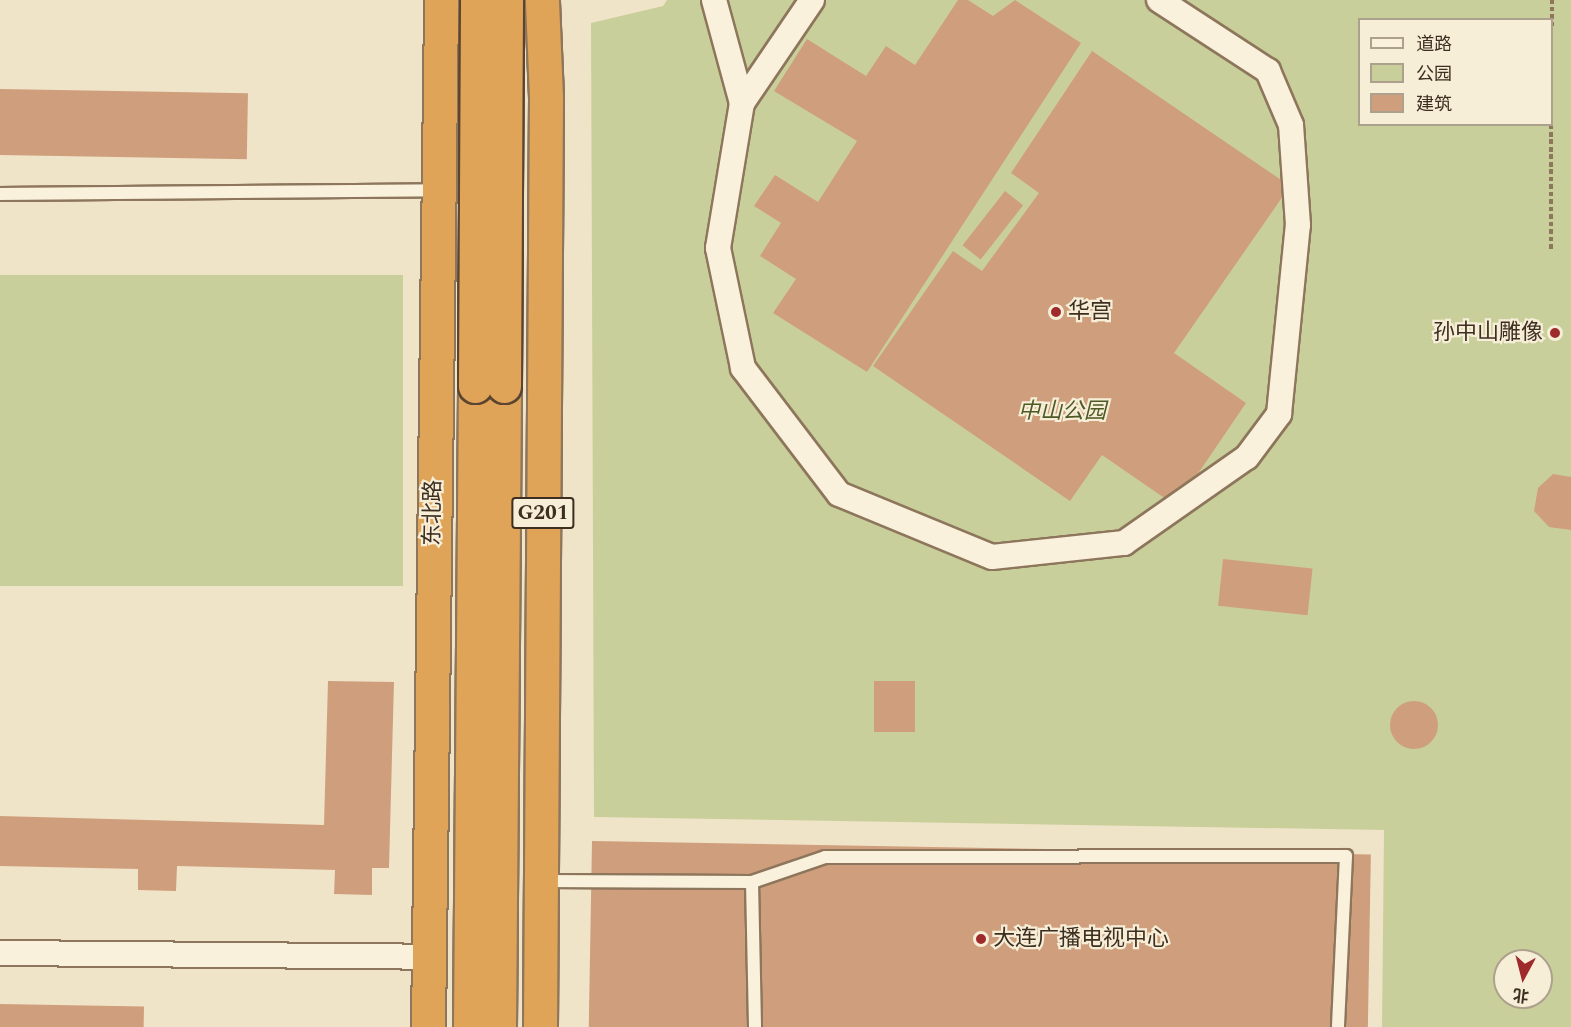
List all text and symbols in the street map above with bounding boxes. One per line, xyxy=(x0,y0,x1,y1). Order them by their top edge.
legend xyxy=(1358,18,1553,126)
text: 道路 xyxy=(1416,31,1452,58)
text: 公园 xyxy=(1416,61,1452,88)
text: 建筑 xyxy=(1416,91,1452,118)
place label: 华宫 xyxy=(1068,299,1112,325)
marker: 华宫 xyxy=(1049,305,1063,319)
place label: 孙中山雕像 xyxy=(1433,320,1543,346)
marker: 孙中山雕像 xyxy=(1548,326,1562,340)
park label: 中山公园 xyxy=(1018,399,1106,425)
street label: 东北路 xyxy=(419,480,447,546)
road number: G201 xyxy=(510,495,576,531)
place label: 大连广播电视中心 xyxy=(993,926,1169,952)
marker: 大连广播电视中心 xyxy=(974,932,988,946)
north arrow xyxy=(1493,949,1553,1009)
text: 北 xyxy=(1512,982,1530,1008)

